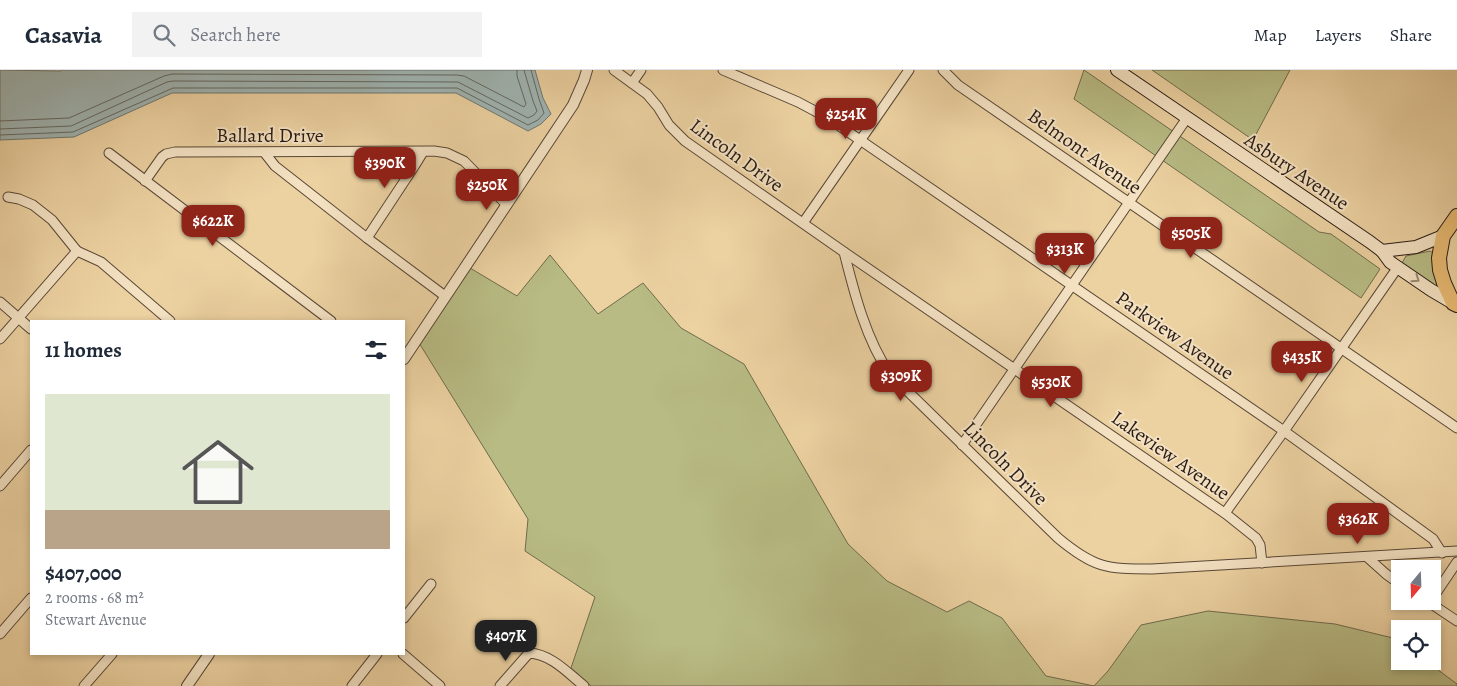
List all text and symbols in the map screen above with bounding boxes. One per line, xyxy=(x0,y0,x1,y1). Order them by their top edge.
search box xyxy=(132,12,482,57)
text: Casavia xyxy=(25,19,102,51)
icon: search xyxy=(150,21,178,49)
text: Search here xyxy=(190,22,281,48)
text: Map xyxy=(1254,23,1287,47)
text: Layers xyxy=(1315,23,1362,47)
text: Share xyxy=(1390,23,1432,47)
pin: $254K xyxy=(811,98,881,140)
street label: Belmont Avenue xyxy=(1022,102,1147,201)
text: $254K xyxy=(826,103,866,125)
street label: Lincoln Drive xyxy=(684,112,789,199)
street label: Ballard Drive xyxy=(216,122,324,149)
street label: Asbury Avenue xyxy=(1238,126,1354,216)
pin: $390K xyxy=(350,146,420,189)
text: $390K xyxy=(365,152,405,174)
pin: $250K xyxy=(452,168,522,211)
text: $250K xyxy=(467,174,507,196)
pin: $622K xyxy=(178,204,248,247)
text: $622K xyxy=(193,210,233,232)
pin: $505K xyxy=(1156,216,1226,259)
text: $505K xyxy=(1171,222,1211,244)
pin: $313K xyxy=(1030,232,1100,275)
text: $313K xyxy=(1046,238,1084,260)
one-way arrow xyxy=(1410,273,1419,282)
street label: Parkview Avenue xyxy=(1110,285,1239,386)
text: 11 homes xyxy=(45,336,122,364)
icon: filters xyxy=(362,336,390,364)
pin: $435K xyxy=(1267,340,1337,383)
text: $435K xyxy=(1282,346,1322,368)
pin: $309K xyxy=(866,360,936,402)
text: $309K xyxy=(881,365,921,387)
pin: $530K xyxy=(1016,366,1086,408)
text: $530K xyxy=(1031,371,1071,393)
street label: Lakeview Avenue xyxy=(1106,404,1235,506)
street label: Lincoln Drive xyxy=(957,415,1054,512)
icon: home xyxy=(173,427,263,517)
pin: $362K xyxy=(1323,502,1393,545)
text: $362K xyxy=(1338,508,1378,530)
text: $407,000 xyxy=(45,559,122,587)
north arrow xyxy=(1391,560,1441,610)
map controls xyxy=(1391,560,1441,670)
text: 2 rooms · 68 m² xyxy=(45,587,144,609)
text: Stewart Avenue xyxy=(45,609,147,631)
pin: $407K xyxy=(471,620,541,662)
button: locate xyxy=(1391,620,1441,670)
text: $407K xyxy=(486,625,526,647)

